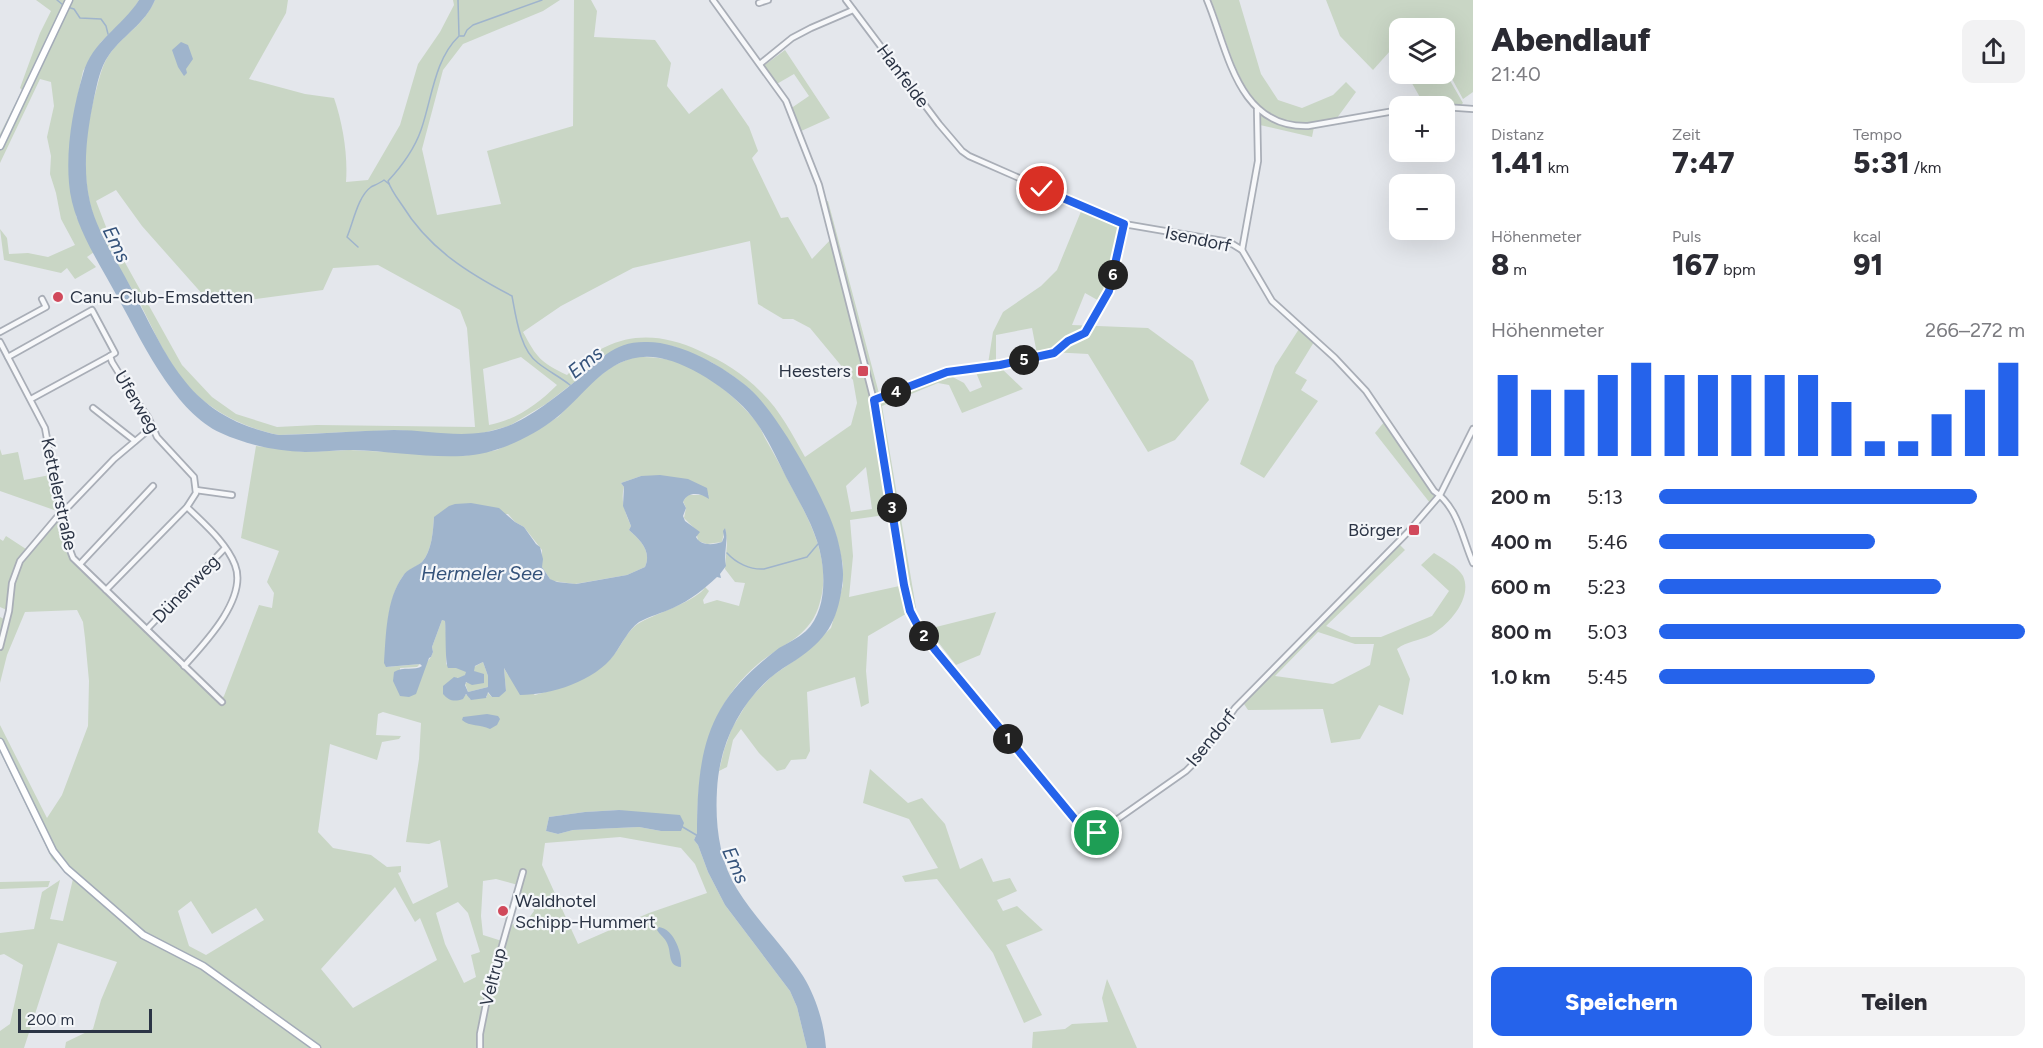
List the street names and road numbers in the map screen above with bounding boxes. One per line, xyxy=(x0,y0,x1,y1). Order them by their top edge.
street label: Hanfelde xyxy=(872,40,934,112)
street label: Isendorf xyxy=(1163,221,1233,257)
street label: Uferweg xyxy=(110,367,164,437)
street label: Kettelerstraße xyxy=(36,436,82,552)
street label: Dünenweg xyxy=(148,550,224,628)
street label: Isendorf xyxy=(1181,705,1241,771)
street label: Veltrup xyxy=(475,946,511,1008)

